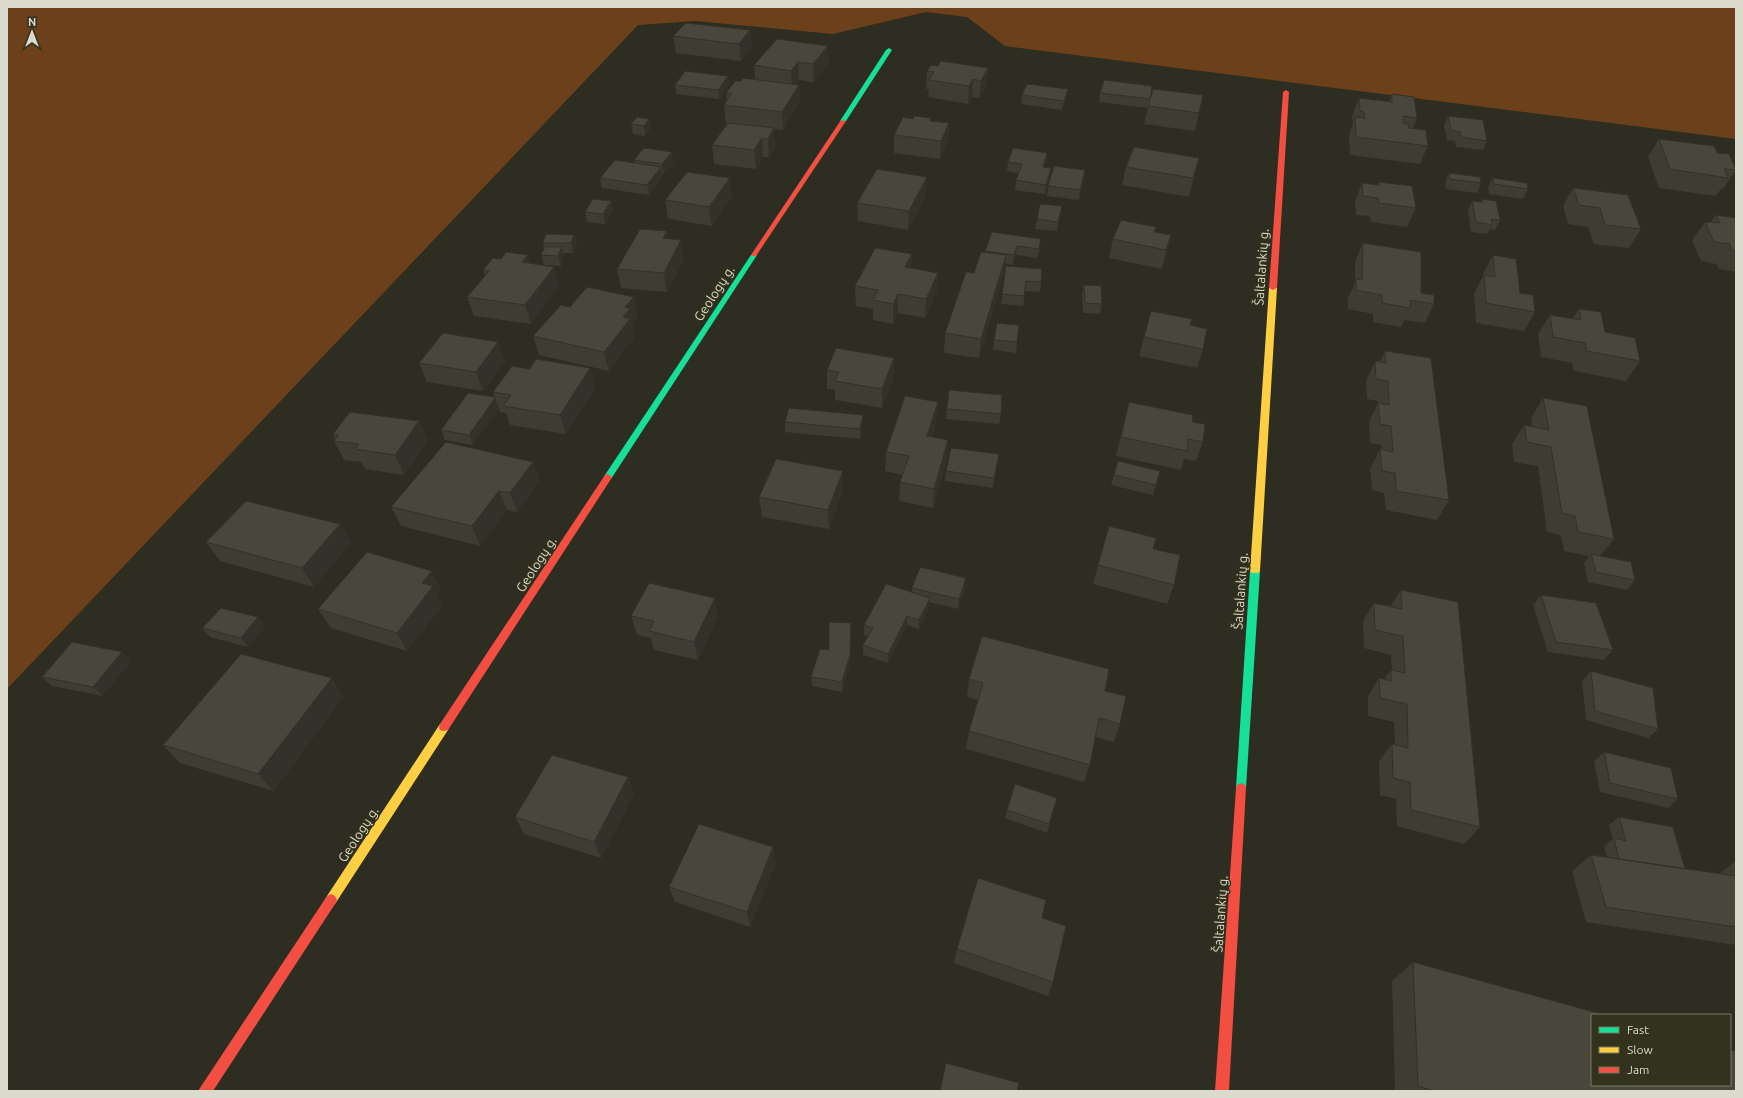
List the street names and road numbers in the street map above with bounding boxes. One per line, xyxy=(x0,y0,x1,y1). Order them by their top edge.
street label: Šaltalankių g. xyxy=(1251,228,1271,306)
street label: Geologų g. xyxy=(691,263,737,323)
street label: Geologų g. xyxy=(513,534,559,594)
street label: Šaltalankių g. xyxy=(1230,552,1250,630)
street label: Geologų g. xyxy=(335,804,381,864)
street label: Šaltalankių g. xyxy=(1210,875,1230,953)

